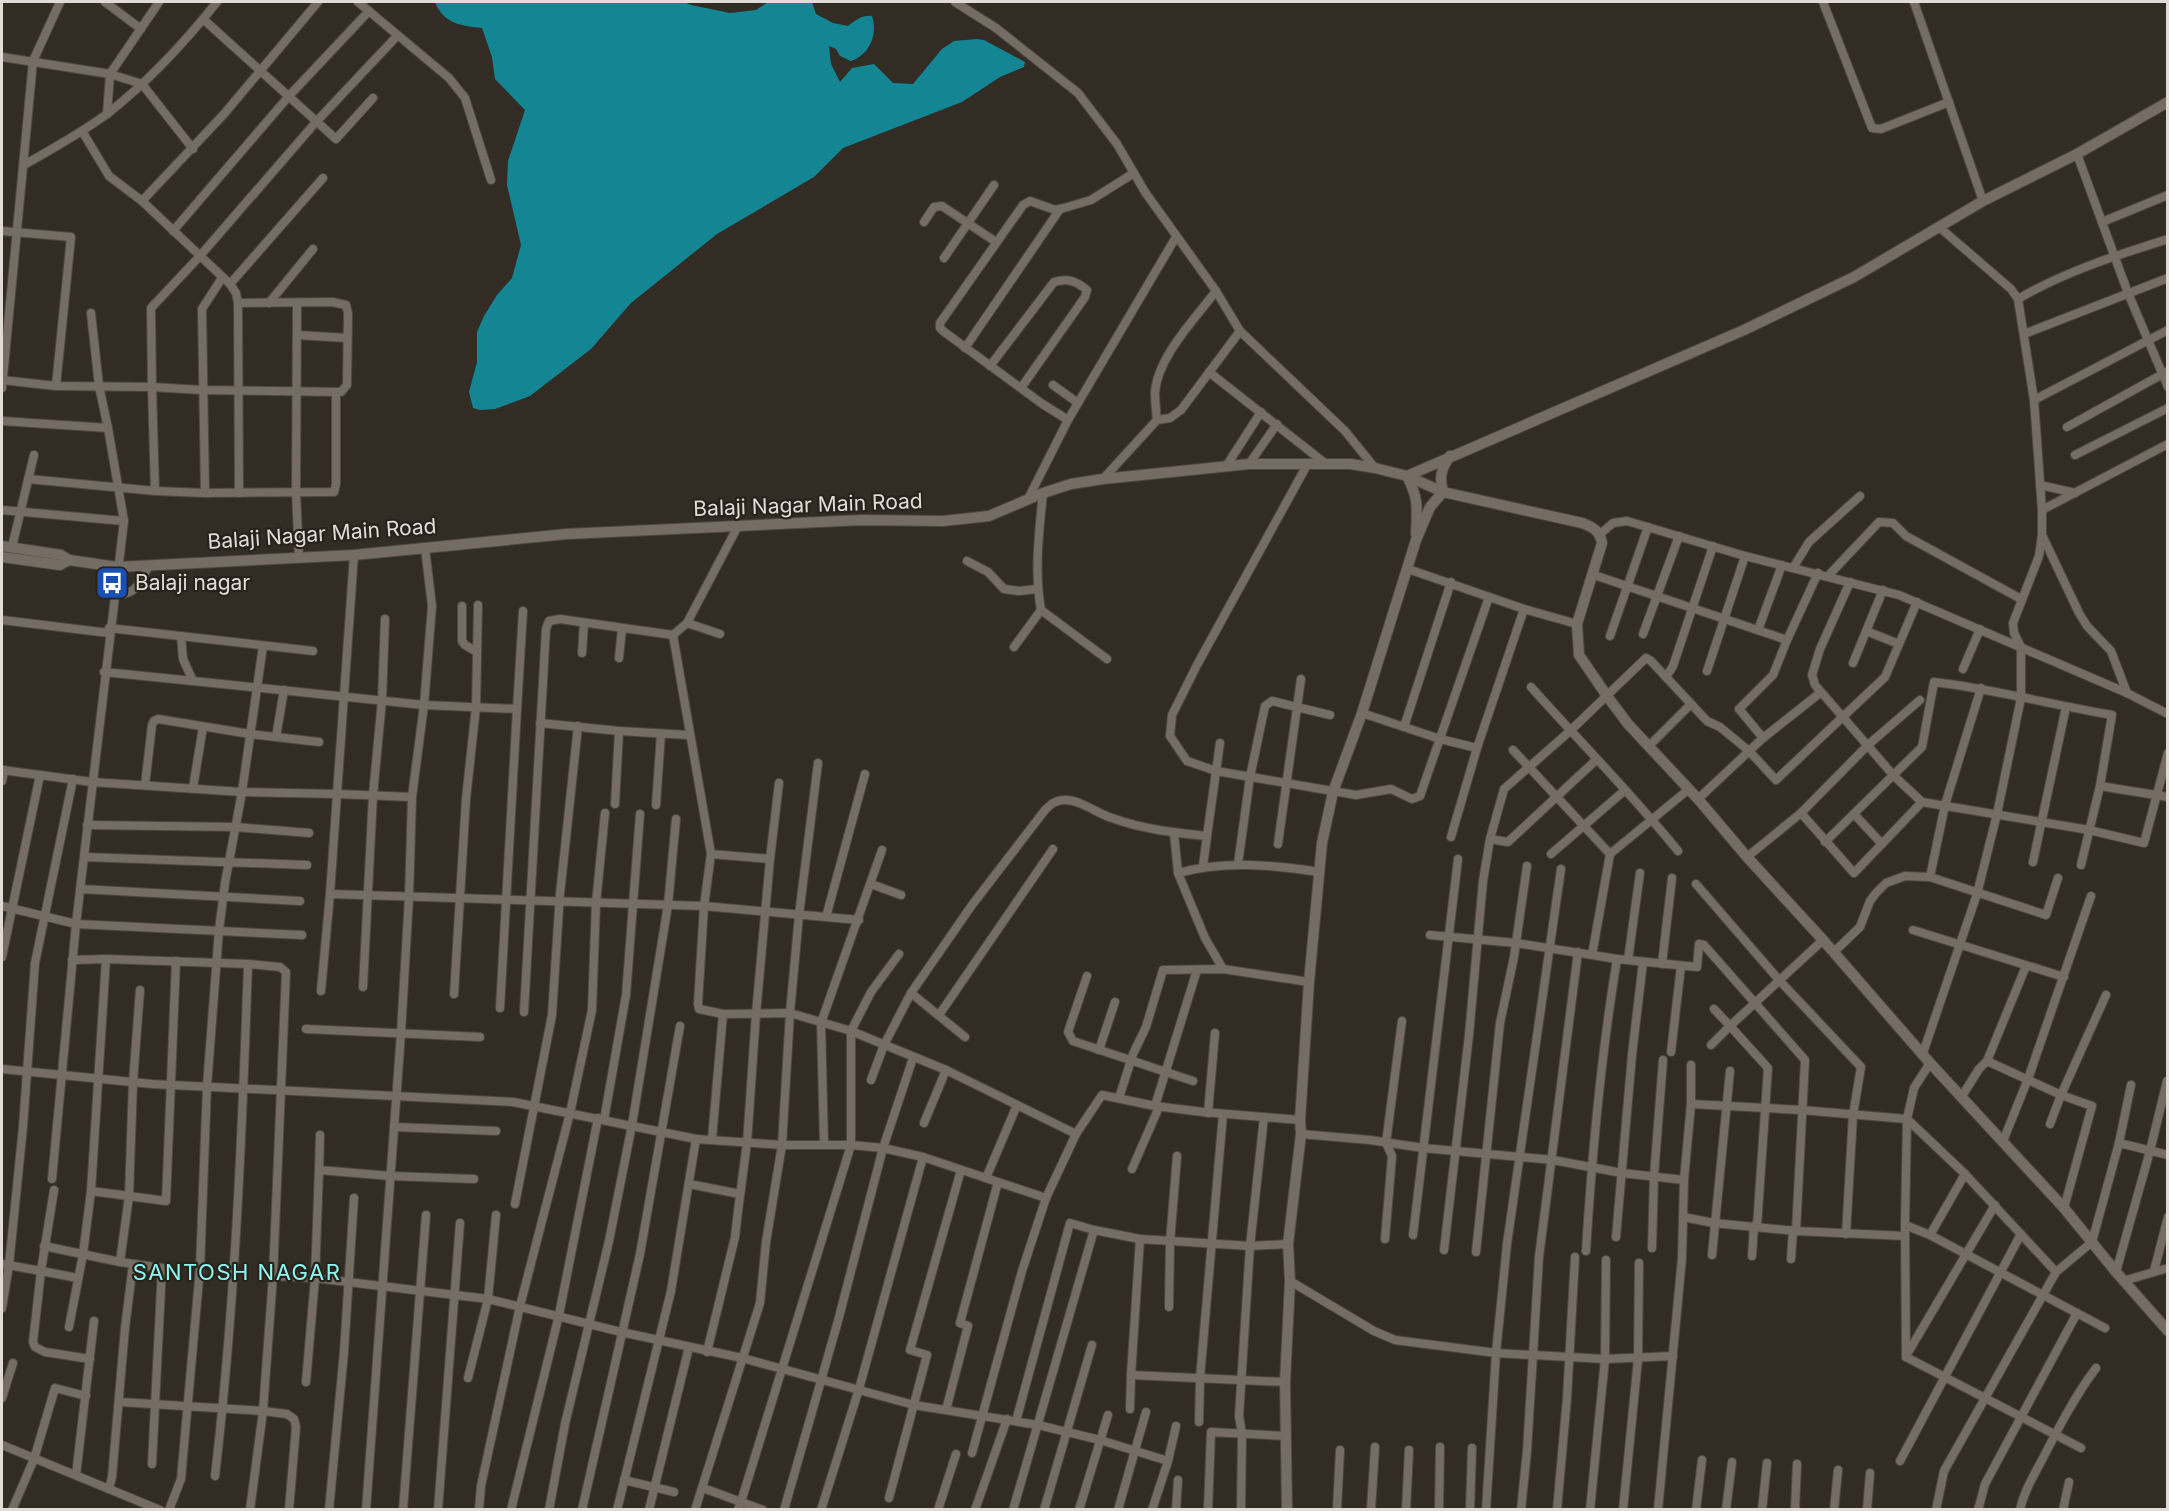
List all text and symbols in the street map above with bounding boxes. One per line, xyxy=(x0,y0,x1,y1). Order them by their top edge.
street label: Balaji Nagar Main Road xyxy=(693,488,923,521)
street label: Balaji Nagar Main Road xyxy=(207,513,437,554)
bus stop icon: Balaji nagar xyxy=(94,565,130,601)
place label: Balaji nagar xyxy=(135,570,250,595)
district label: SANTOSH NAGAR xyxy=(133,1259,341,1285)

